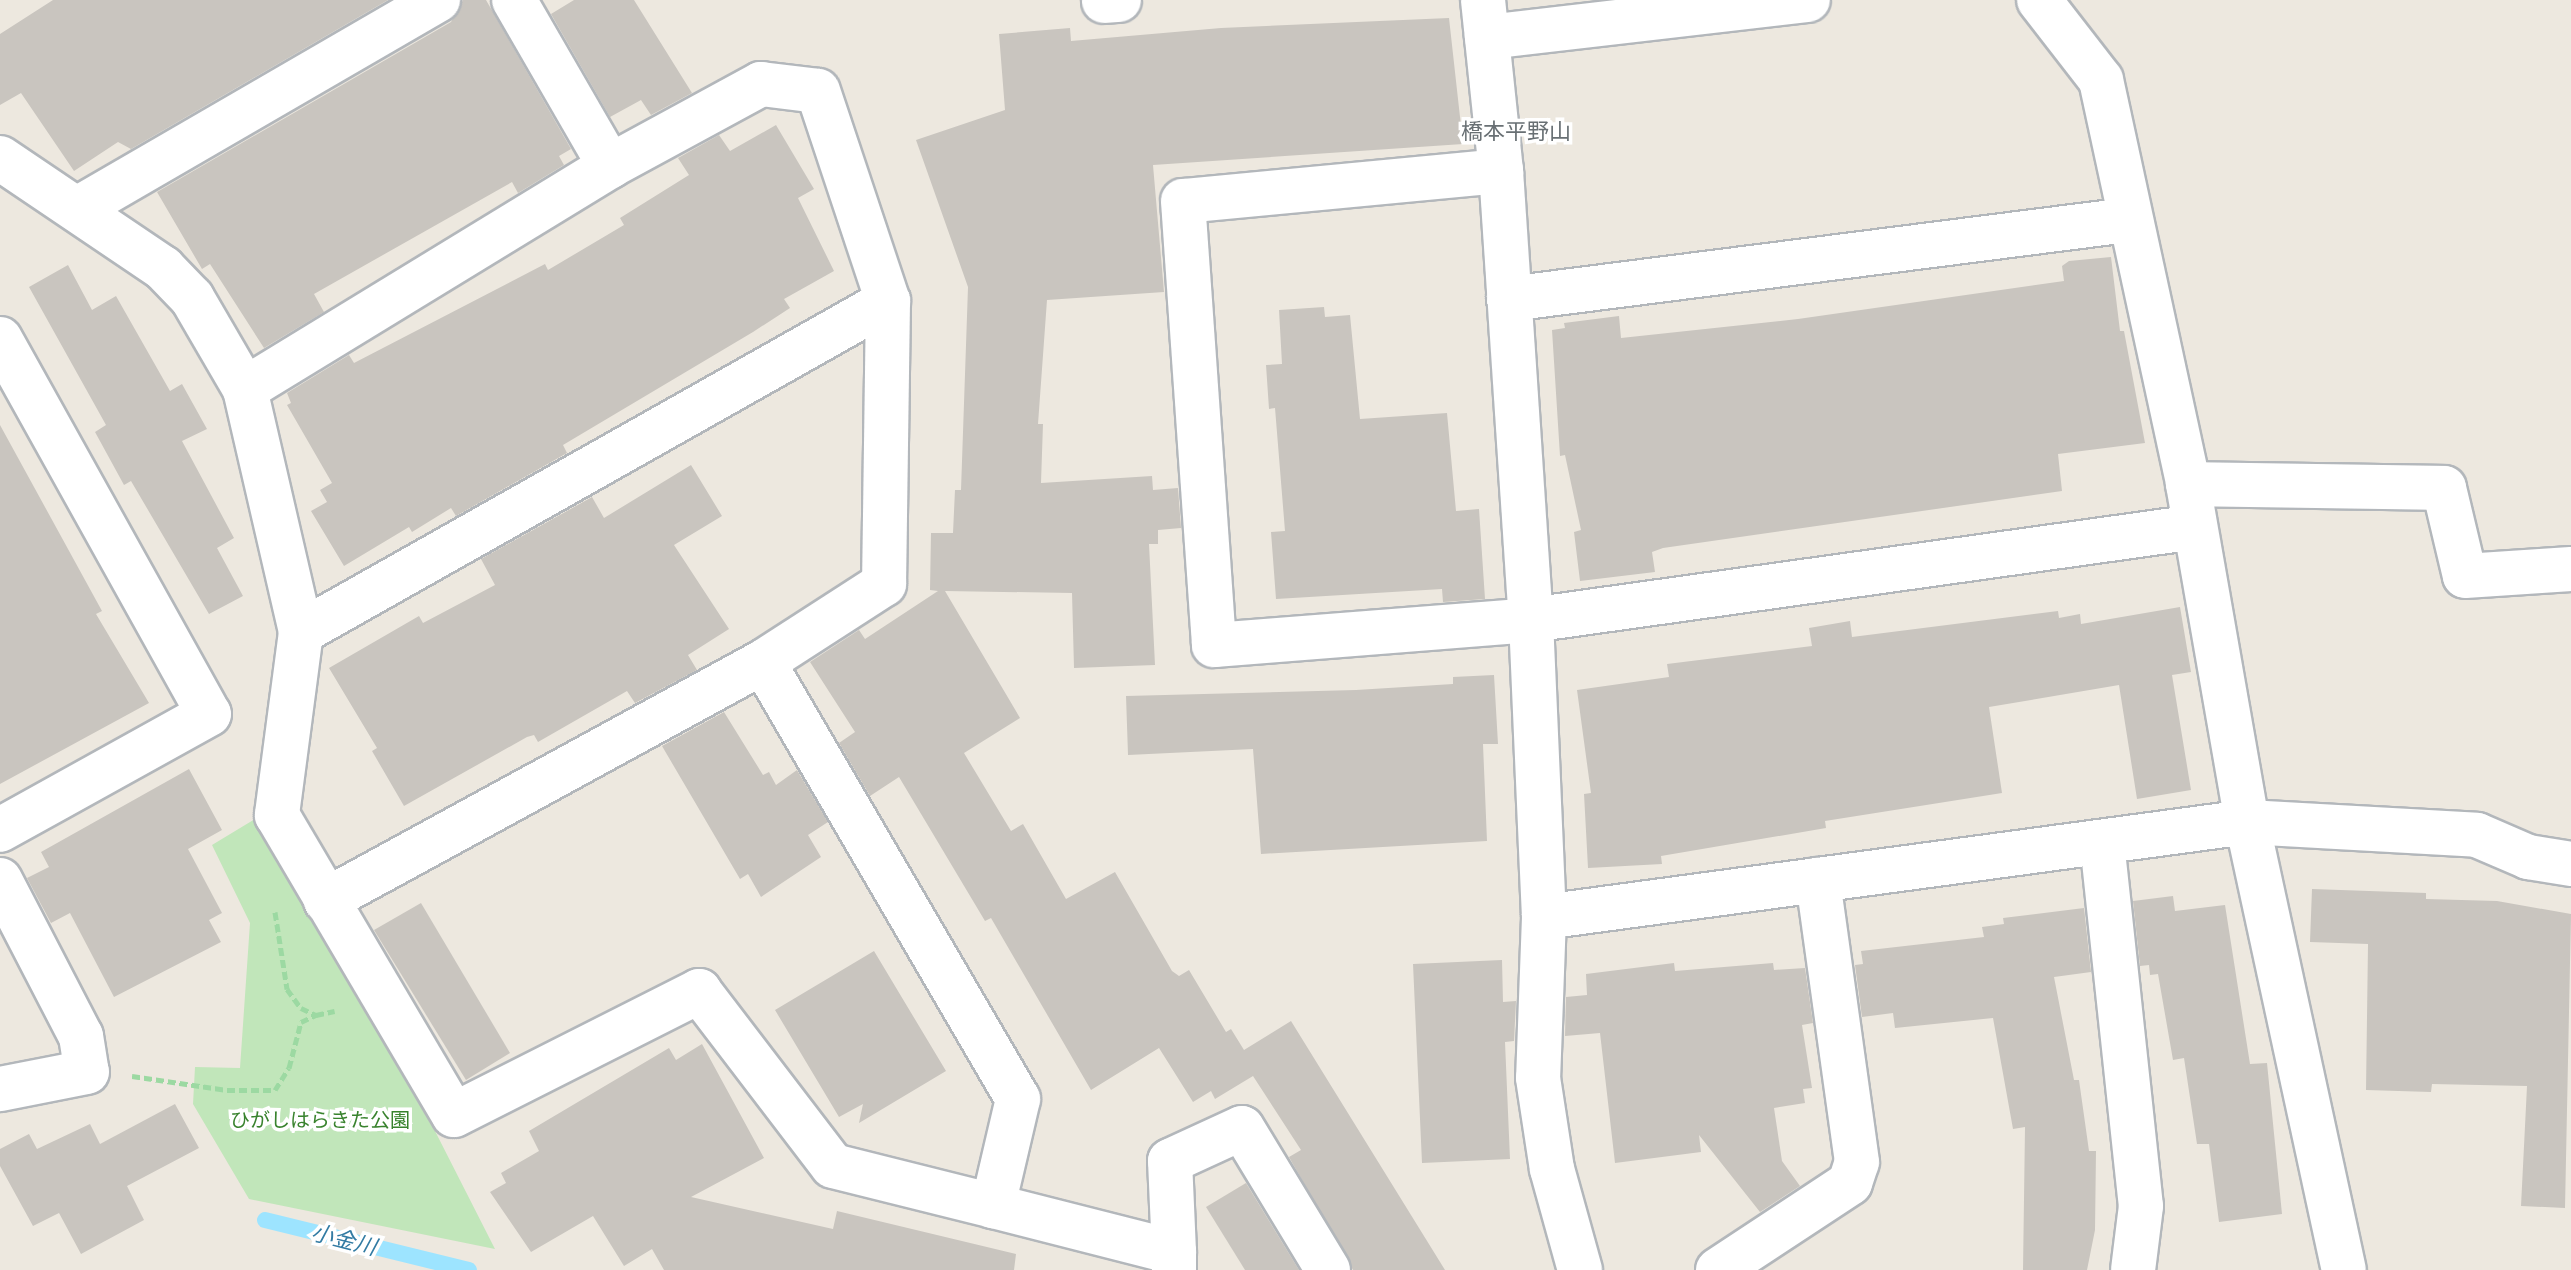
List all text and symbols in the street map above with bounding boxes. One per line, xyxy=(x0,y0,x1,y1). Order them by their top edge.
district label: 橋本平野山 xyxy=(1461,118,1571,144)
park label: ひがしはらきた公園 xyxy=(230,1107,410,1131)
water label: 小金川 xyxy=(309,1218,379,1260)

